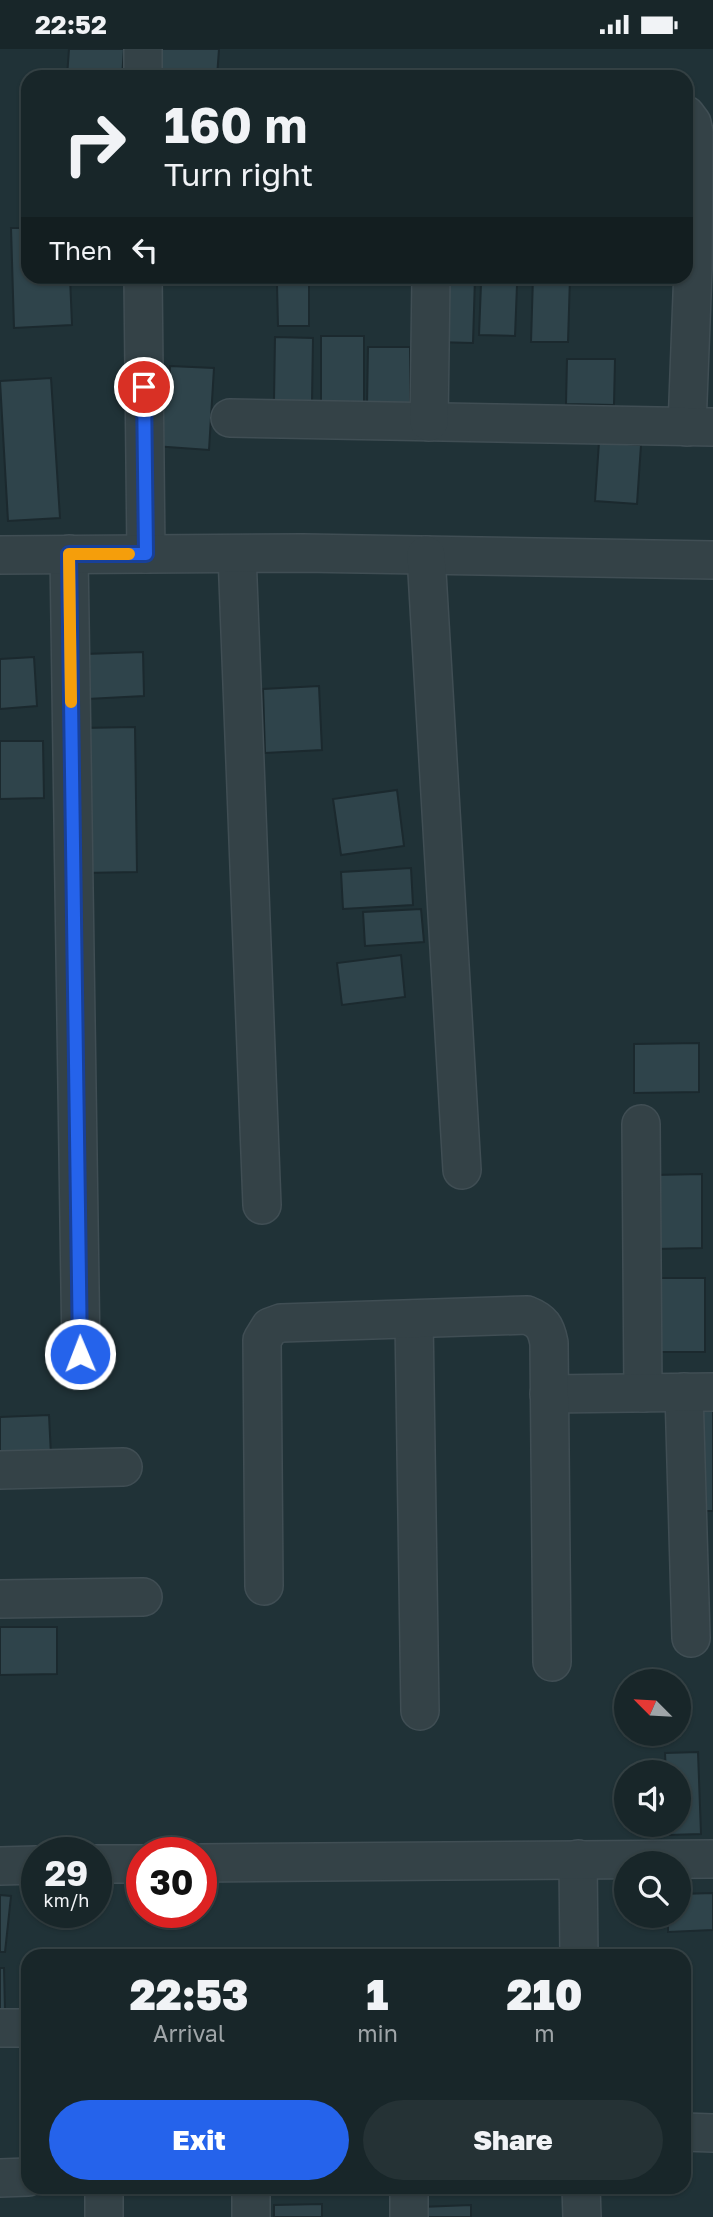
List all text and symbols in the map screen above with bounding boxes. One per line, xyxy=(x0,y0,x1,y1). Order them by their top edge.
text: 22:52 xyxy=(35,9,107,40)
text: 160 m xyxy=(164,95,307,154)
icon: right xyxy=(49,98,140,189)
text: Turn right xyxy=(164,155,313,193)
icon: left xyxy=(126,231,164,269)
text: Then xyxy=(49,235,112,266)
pin xyxy=(114,357,174,417)
icon: arrive xyxy=(125,368,163,406)
position arrow xyxy=(43,1317,117,1391)
north arrow xyxy=(614,1669,691,1747)
map controls xyxy=(614,1669,691,1928)
button: sound xyxy=(614,1760,691,1837)
speed limit sign: 30 xyxy=(126,1837,217,1928)
button: search xyxy=(614,1851,691,1928)
text: 29 xyxy=(45,1852,88,1894)
text: km/h xyxy=(44,1889,89,1911)
text: 22:53 xyxy=(130,1969,249,2019)
text: 1 xyxy=(366,1969,389,2019)
text: 210 xyxy=(506,1969,582,2019)
text: Arrival xyxy=(153,2019,225,2047)
text: min xyxy=(357,2019,398,2047)
text: m xyxy=(534,2019,555,2047)
button: Exit xyxy=(49,2100,349,2180)
button: Share xyxy=(363,2100,663,2180)

